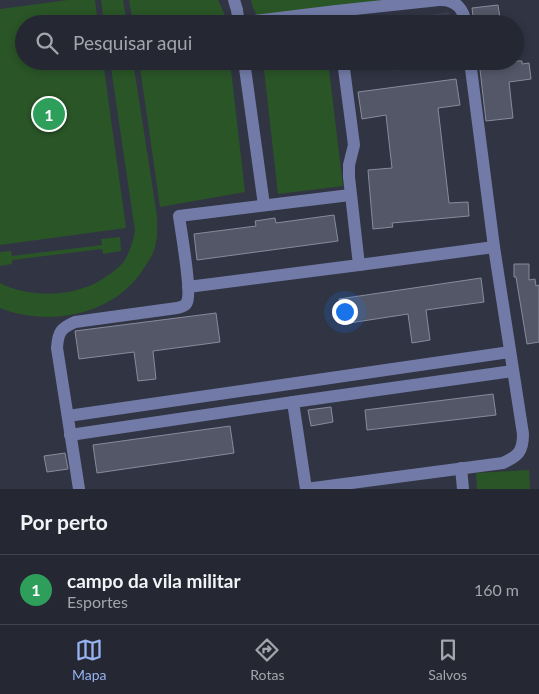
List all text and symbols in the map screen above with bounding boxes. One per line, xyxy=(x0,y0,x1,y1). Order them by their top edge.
search box xyxy=(15,15,524,70)
icon: search xyxy=(33,29,61,57)
text: Pesquisar aqui xyxy=(73,31,192,54)
pin: 1 xyxy=(33,95,65,133)
your location xyxy=(332,299,358,325)
text: Por perto xyxy=(20,509,108,534)
text: campo da vila militar xyxy=(67,569,241,592)
text: 1 xyxy=(31,580,41,599)
text: 160 m xyxy=(474,580,519,599)
text: Esportes xyxy=(67,592,128,611)
tab: Mapa xyxy=(72,636,106,683)
tab: Rotas xyxy=(250,636,284,683)
tab: Salvos xyxy=(428,636,467,683)

